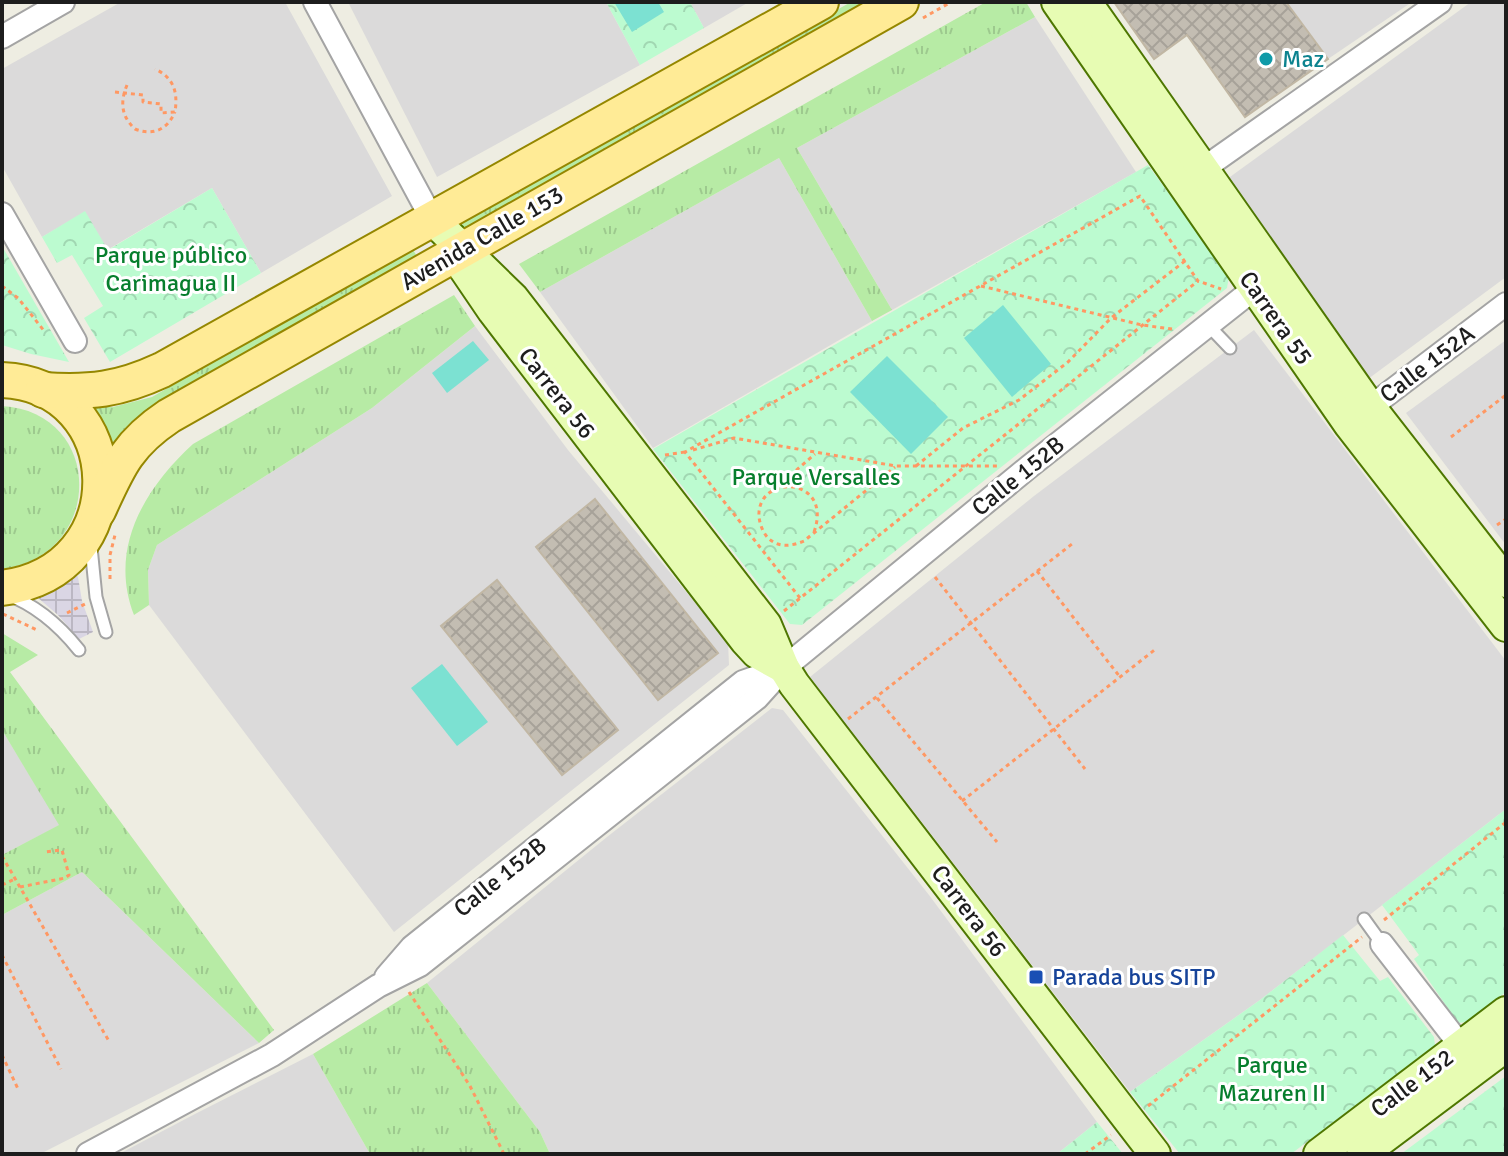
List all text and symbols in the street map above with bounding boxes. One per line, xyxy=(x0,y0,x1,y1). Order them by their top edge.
place label: Maz xyxy=(1282,44,1324,74)
marker: Maz xyxy=(1257,50,1275,68)
street label: Avenida Calle 153 xyxy=(395,179,569,297)
park label: Parque público Carimagua II xyxy=(95,240,247,298)
street label: Carrera 55 xyxy=(1233,265,1319,371)
street label: Calle 152A xyxy=(1374,318,1481,409)
street label: Carrera 56 xyxy=(512,341,602,445)
street label: Calle 152B xyxy=(966,429,1070,523)
park label: Parque Versalles xyxy=(731,462,901,492)
street label: Calle 152B xyxy=(448,830,552,924)
street label: Carrera 56 xyxy=(925,859,1013,963)
place label: Parada bus SITP xyxy=(1052,962,1216,992)
marker: Parada bus SITP xyxy=(1027,968,1045,986)
street label: Calle 152 xyxy=(1365,1042,1459,1124)
park label: Parque Mazuren II xyxy=(1218,1050,1326,1108)

